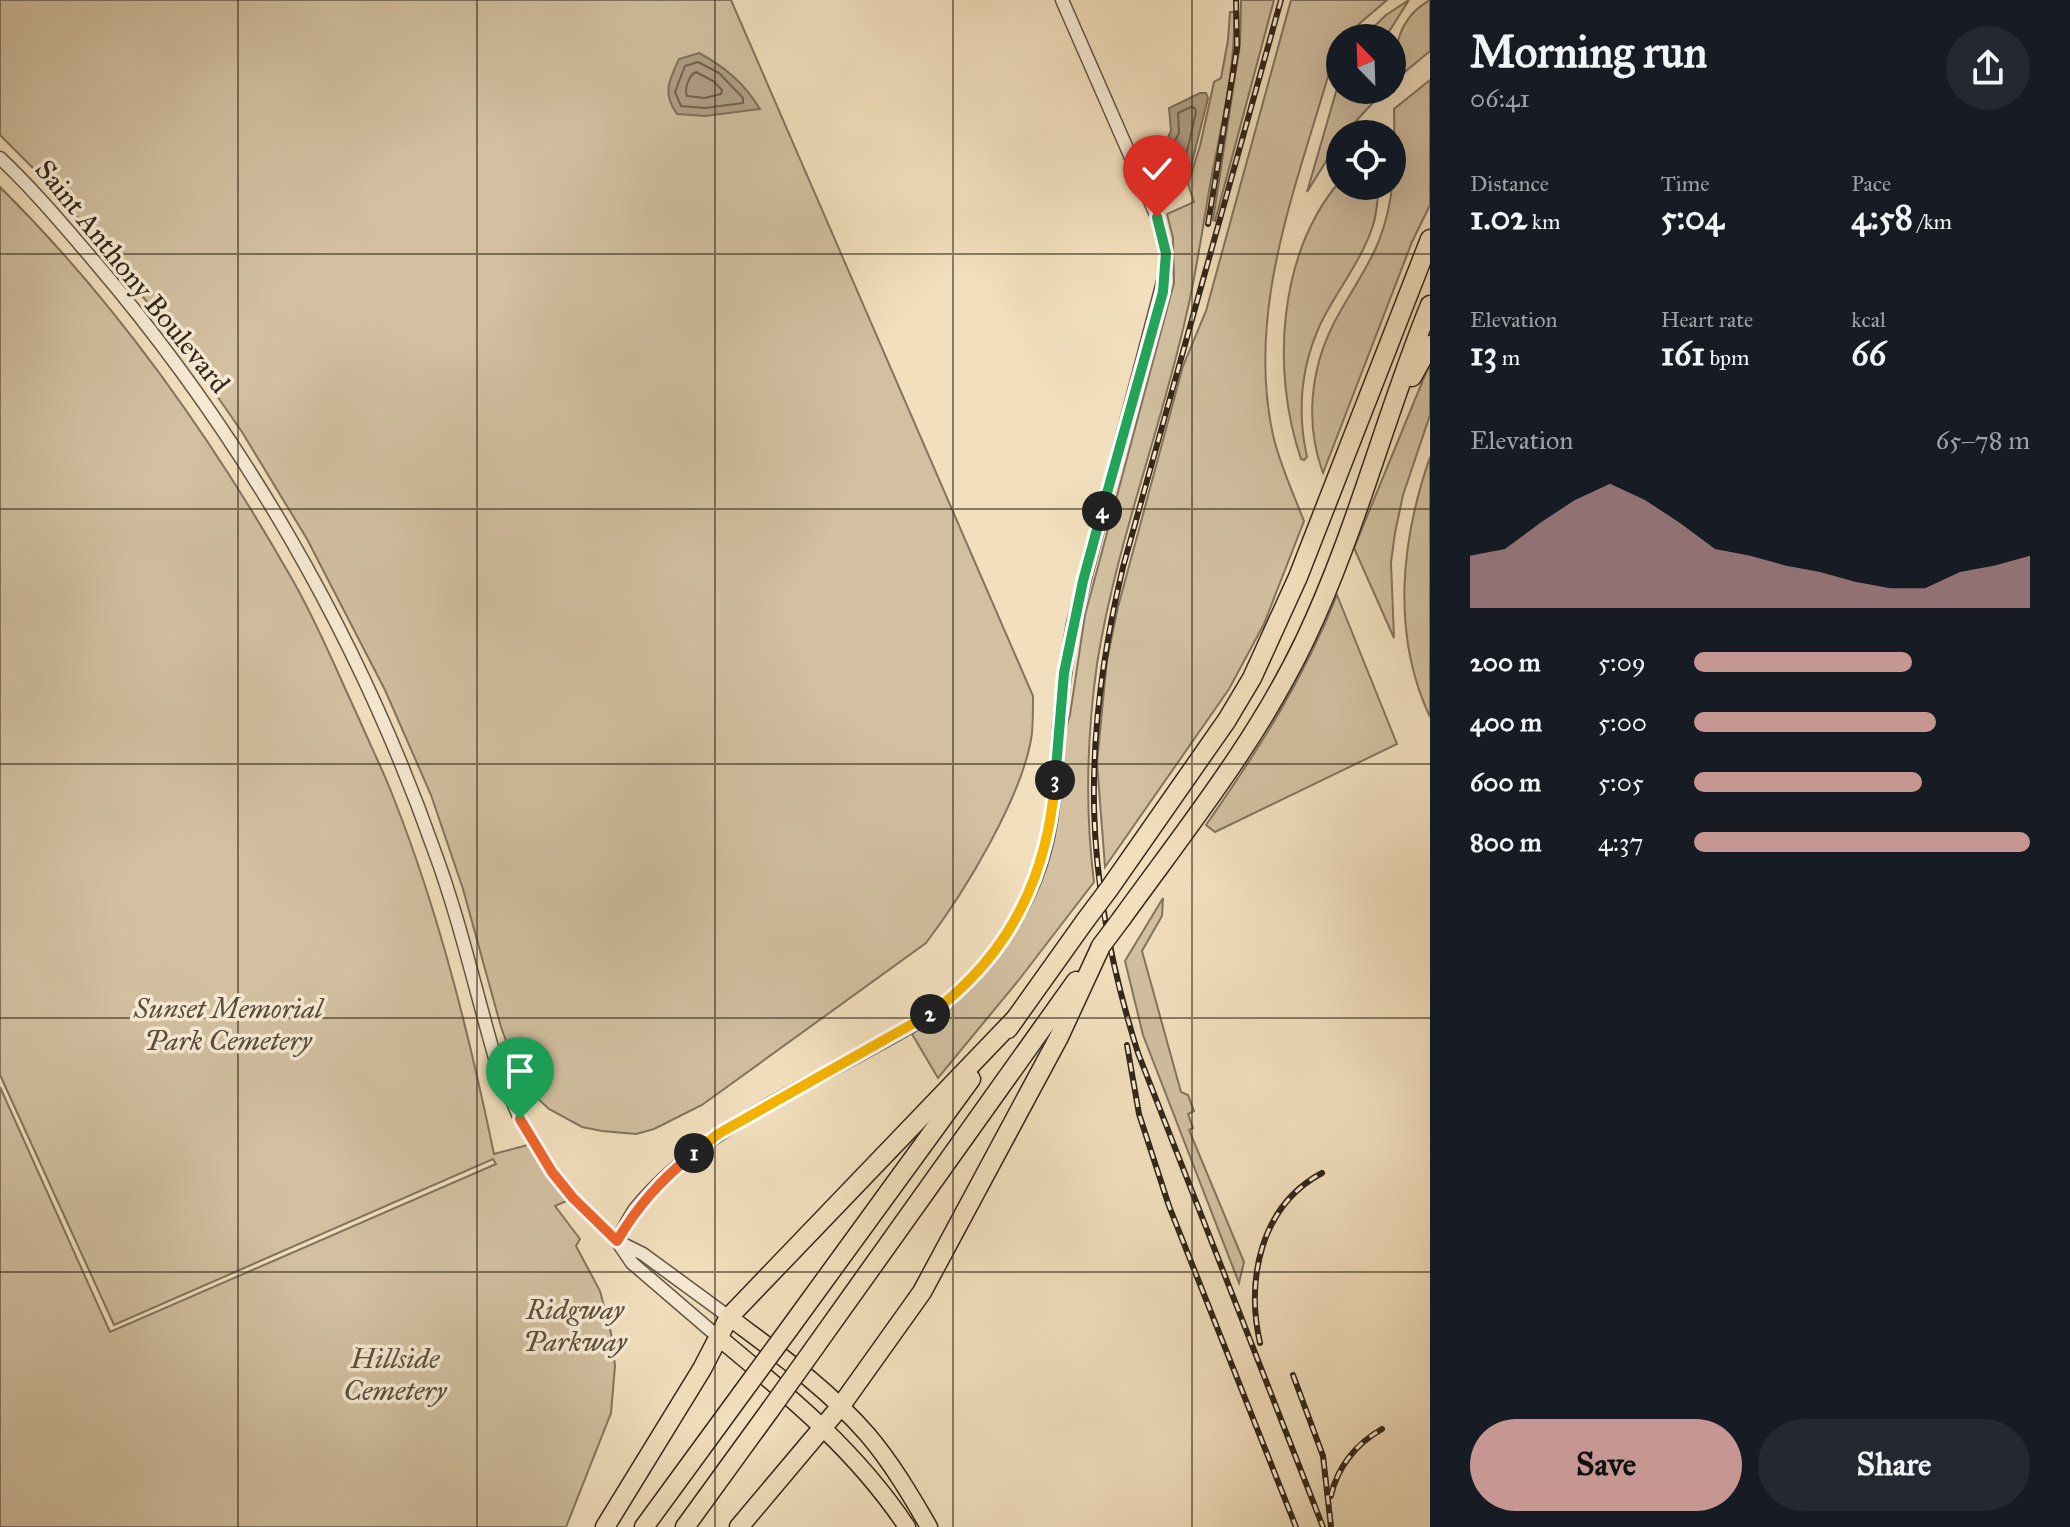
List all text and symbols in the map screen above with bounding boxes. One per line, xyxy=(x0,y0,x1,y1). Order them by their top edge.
north arrow xyxy=(1326,24,1406,104)
map controls xyxy=(1326,24,1406,200)
text: Morning run xyxy=(1470,25,1707,79)
button: share xyxy=(1946,26,2030,110)
text: 06:41 xyxy=(1470,82,1530,114)
button: locate xyxy=(1326,120,1406,200)
pin xyxy=(1123,135,1191,217)
icon: check xyxy=(1135,147,1179,191)
street label: Saint Anthony Boulevard xyxy=(28,152,238,400)
text: Distance xyxy=(1470,170,1549,197)
text: Time xyxy=(1661,170,1709,197)
text: Pace xyxy=(1851,170,1891,197)
text: 1.02 xyxy=(1470,197,1527,238)
text: 5:04 xyxy=(1661,197,1724,238)
text: 4:58 xyxy=(1851,197,1913,238)
text: km xyxy=(1527,208,1561,235)
text: /km xyxy=(1913,208,1952,235)
text: Elevation xyxy=(1470,306,1557,333)
text: Heart rate xyxy=(1661,306,1753,333)
text: kcal xyxy=(1851,306,1886,333)
text: 13 xyxy=(1470,333,1497,374)
text: 161 xyxy=(1661,333,1705,374)
text: 66 xyxy=(1851,333,1886,374)
text: m xyxy=(1497,344,1520,371)
text: bpm xyxy=(1705,344,1749,371)
text: Elevation xyxy=(1470,424,1573,456)
text: 65–78 m xyxy=(1936,424,2030,456)
pin: 4 xyxy=(1082,491,1122,531)
text: 4 xyxy=(1096,497,1108,524)
text: 200 m xyxy=(1470,646,1541,678)
text: 5:09 xyxy=(1598,646,1646,678)
text: 400 m xyxy=(1470,706,1542,738)
text: 5:00 xyxy=(1598,706,1647,738)
pin: 3 xyxy=(1035,760,1075,800)
text: 3 xyxy=(1051,766,1059,793)
text: 600 m xyxy=(1470,766,1541,798)
text: 5:05 xyxy=(1598,766,1644,798)
text: 800 m xyxy=(1470,826,1542,858)
text: 4:37 xyxy=(1598,826,1643,858)
park label: Sunset Memorial Park Cemetery xyxy=(133,991,325,1058)
pin: 2 xyxy=(910,994,950,1034)
text: 2 xyxy=(925,1000,935,1027)
pin xyxy=(486,1037,554,1119)
icon: arrive xyxy=(498,1049,542,1093)
pin: 1 xyxy=(674,1133,714,1173)
text: 1 xyxy=(690,1139,698,1166)
park label: Ridgway Parkway xyxy=(523,1292,628,1359)
park label: Hillside Cemetery xyxy=(344,1341,448,1408)
button: Save xyxy=(1470,1419,1742,1511)
button: Share xyxy=(1758,1419,2030,1511)

